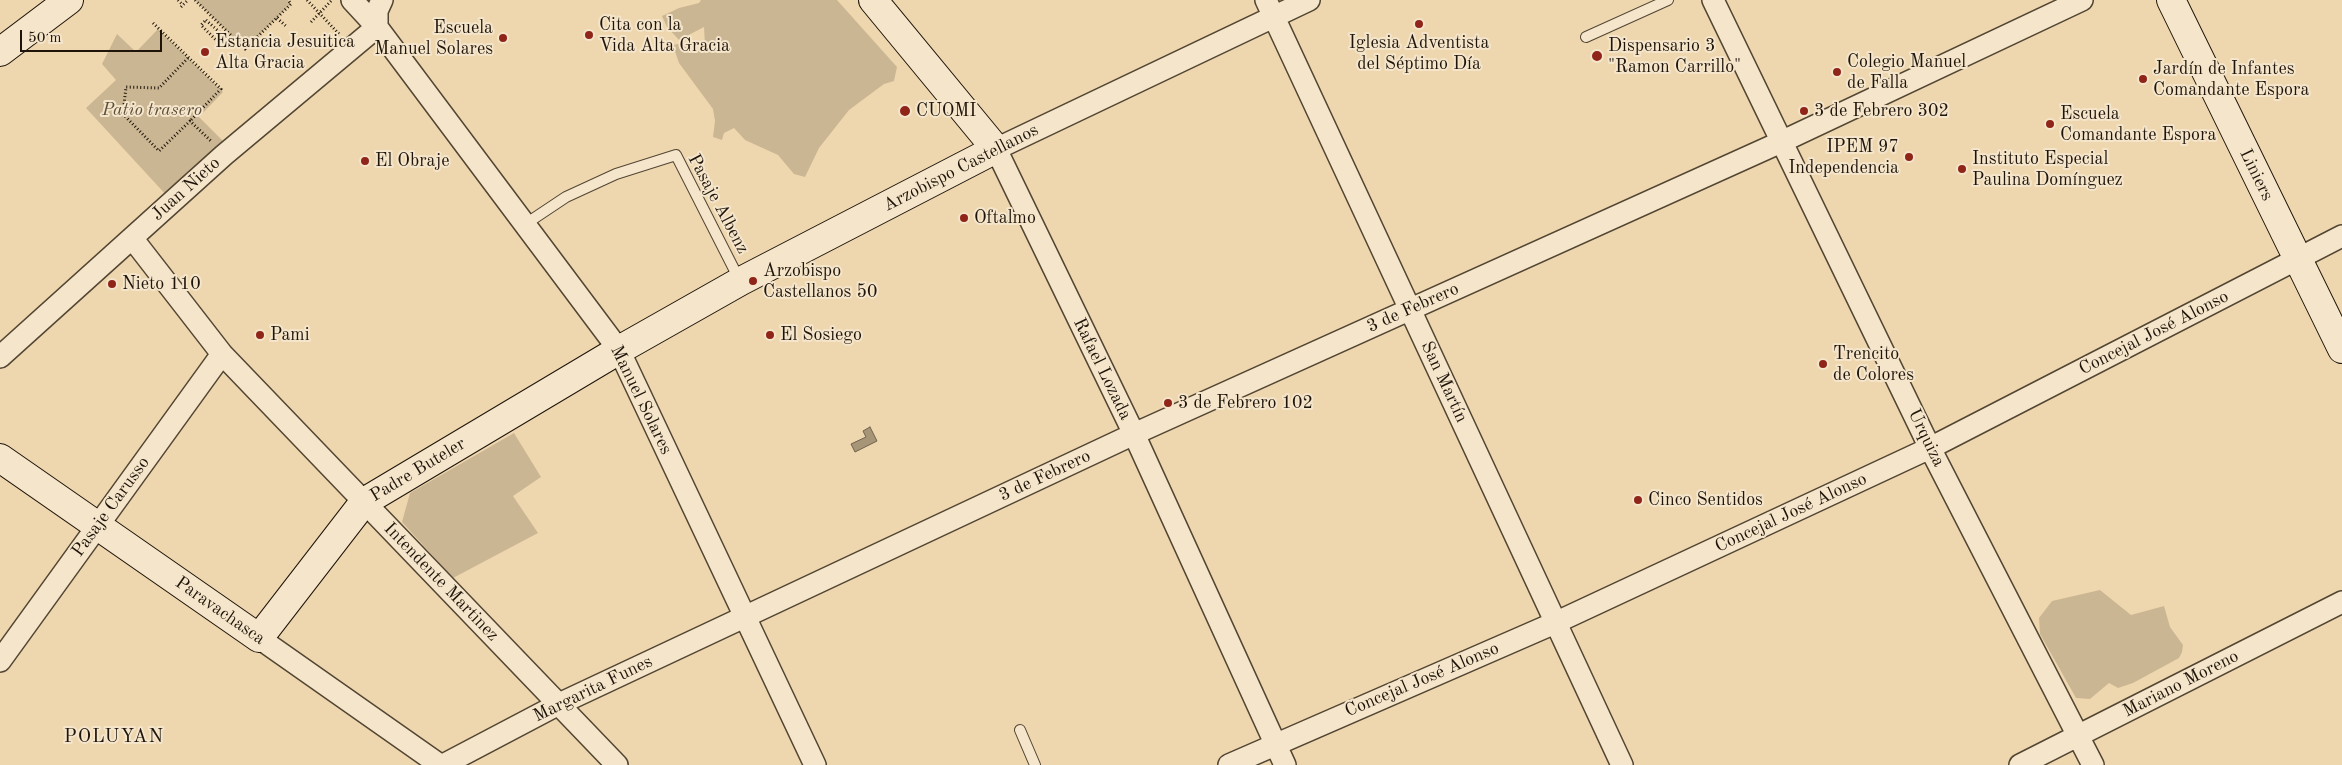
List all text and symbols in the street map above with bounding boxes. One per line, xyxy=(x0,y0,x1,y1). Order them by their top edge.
place label: Cita con la Vida Alta Gracia xyxy=(599,14,730,56)
place label: Escuela Manuel Solares xyxy=(374,17,493,59)
marker: Iglesia Adventista del Séptimo Día xyxy=(1413,18,1425,30)
scale bar xyxy=(22,20,165,52)
marker: Cita con la Vida Alta Gracia xyxy=(583,29,595,41)
text: 50 m xyxy=(28,31,62,46)
place label: Estancia Jesuitica Alta Gracia xyxy=(215,31,355,74)
marker: Escuela Manuel Solares xyxy=(497,32,509,44)
place label: Iglesia Adventista del Séptimo Día xyxy=(1349,32,1489,74)
place label: Dispensario 3 "Ramon Carrillo" xyxy=(1608,35,1741,78)
marker: Estancia Jesuitica Alta Gracia xyxy=(199,46,211,58)
marker: Dispensario 3 "Ramon Carrillo" xyxy=(1590,49,1604,63)
place label: Colegio Manuel de Falla xyxy=(1847,51,1966,94)
place label: Jardín de Infantes Comandante Espora xyxy=(2153,58,2309,100)
marker: Colegio Manuel de Falla xyxy=(1831,66,1843,78)
marker: Jardín de Infantes Comandante Espora xyxy=(2137,73,2149,85)
park label: Patio trasero xyxy=(102,99,202,121)
place label: CUOMI xyxy=(916,100,976,122)
place label: 3 de Febrero 302 xyxy=(1814,100,1949,122)
place label: Escuela Comandante Espora xyxy=(2060,103,2216,146)
marker: CUOMI xyxy=(898,104,912,118)
marker: 3 de Febrero 302 xyxy=(1798,105,1810,117)
marker: Escuela Comandante Espora xyxy=(2044,118,2056,130)
street label: Arzobispo Castellanos xyxy=(880,119,1042,217)
place label: IPEM 97 Independencia xyxy=(1788,136,1899,178)
street label: Liniers xyxy=(2234,146,2278,204)
place label: Instituto Especial Paulina Domínguez xyxy=(1972,148,2123,190)
place label: El Obraje xyxy=(375,150,449,172)
street label: Pasaje Albenz xyxy=(683,150,753,258)
marker: IPEM 97 Independencia xyxy=(1903,151,1915,163)
street label: Juan Nieto xyxy=(147,152,225,226)
marker: El Obraje xyxy=(359,155,371,167)
marker: Instituto Especial Paulina Domínguez xyxy=(1956,163,1968,175)
place label: Oftalmo xyxy=(974,207,1036,229)
marker: Oftalmo xyxy=(958,212,970,224)
place label: Arzobispo Castellanos 50 xyxy=(763,260,877,302)
place label: Nieto 110 xyxy=(122,273,201,295)
marker: Arzobispo Castellanos 50 xyxy=(747,275,759,287)
marker: Nieto 110 xyxy=(106,278,118,290)
street label: 3 de Febrero xyxy=(1364,278,1462,338)
street label: Concejal José Alonso xyxy=(2076,286,2232,380)
street label: Rafael Lozada xyxy=(1068,314,1136,424)
place label: Pami xyxy=(270,324,309,346)
place label: El Sosiego xyxy=(780,324,862,346)
marker: Pami xyxy=(254,329,266,341)
marker: El Sosiego xyxy=(764,329,776,341)
street label: San Martín xyxy=(1416,338,1472,426)
street label: Manuel Solares xyxy=(605,342,677,458)
place label: Trencito de Colores xyxy=(1833,343,1914,386)
marker: Trencito de Colores xyxy=(1817,358,1829,370)
place label: 3 de Febrero 102 xyxy=(1178,392,1313,414)
marker: 3 de Febrero 102 xyxy=(1162,397,1174,409)
street label: Urquiza xyxy=(1903,406,1949,470)
street label: Padre Buteler xyxy=(366,433,470,507)
street label: 3 de Febrero xyxy=(996,445,1094,507)
street label: Pasaje Carusso xyxy=(67,453,155,561)
street label: Concejal José Alonso xyxy=(1712,468,1870,558)
place label: Cinco Sentidos xyxy=(1648,489,1763,511)
marker: Cinco Sentidos xyxy=(1632,494,1644,506)
street label: Intendente Martinez xyxy=(379,518,503,646)
street label: Paravachasca xyxy=(171,572,269,650)
street label: Concejal José Alonso xyxy=(1342,638,1502,722)
street label: Mariano Moreno xyxy=(2119,646,2243,722)
street label: Margarita Funes xyxy=(530,651,656,727)
district label: POLUYAN xyxy=(63,726,165,748)

